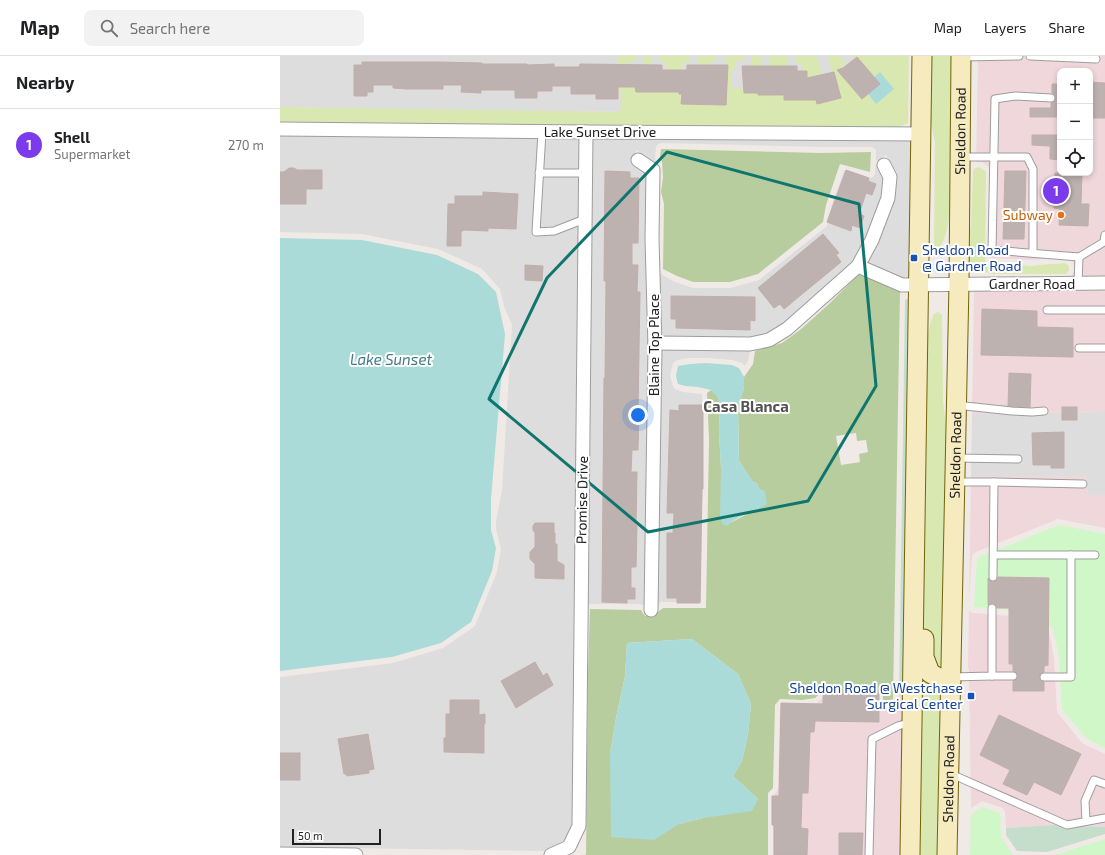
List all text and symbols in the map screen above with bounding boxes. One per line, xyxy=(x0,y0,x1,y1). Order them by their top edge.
search box xyxy=(84,10,364,46)
text: Map xyxy=(20,16,60,39)
icon: search xyxy=(98,17,120,39)
text: Search here xyxy=(130,19,210,37)
text: Map xyxy=(934,19,962,36)
text: Layers xyxy=(984,19,1026,36)
text: Share xyxy=(1048,19,1085,36)
map controls xyxy=(1057,68,1093,176)
button: + xyxy=(1057,68,1093,104)
text: Nearby xyxy=(16,72,74,92)
street label: Sheldon Road xyxy=(951,87,969,175)
button: − xyxy=(1057,104,1093,140)
street label: Lake Sunset Drive xyxy=(544,123,656,140)
text: Shell xyxy=(54,128,90,146)
text: 1 xyxy=(26,137,32,153)
text: 270 m xyxy=(228,137,264,153)
button: locate xyxy=(1057,140,1093,176)
text: Supermarket xyxy=(54,146,131,162)
pin: 1 xyxy=(1043,176,1069,206)
place label: Subway xyxy=(1003,206,1054,223)
marker: Subway xyxy=(1056,210,1066,220)
place label: Sheldon Road @ Gardner Road xyxy=(922,241,1021,274)
marker: Sheldon Road @ Gardner Road xyxy=(909,253,919,263)
street label: Gardner Road xyxy=(989,275,1075,292)
street label: Blaine Top Place xyxy=(645,294,662,396)
water label: Lake Sunset xyxy=(350,350,432,368)
district label: Casa Blanca xyxy=(703,397,789,415)
your location xyxy=(628,405,648,425)
street label: Sheldon Road xyxy=(945,411,964,499)
street label: Promise Drive xyxy=(572,456,591,544)
place label: Sheldon Road @ Westchase Surgical Center xyxy=(789,679,963,712)
marker: Sheldon Road @ Westchase Surgical Center xyxy=(966,691,976,701)
street label: Sheldon Road xyxy=(939,735,958,823)
scale bar xyxy=(292,827,381,846)
text: 50 m xyxy=(298,829,323,842)

